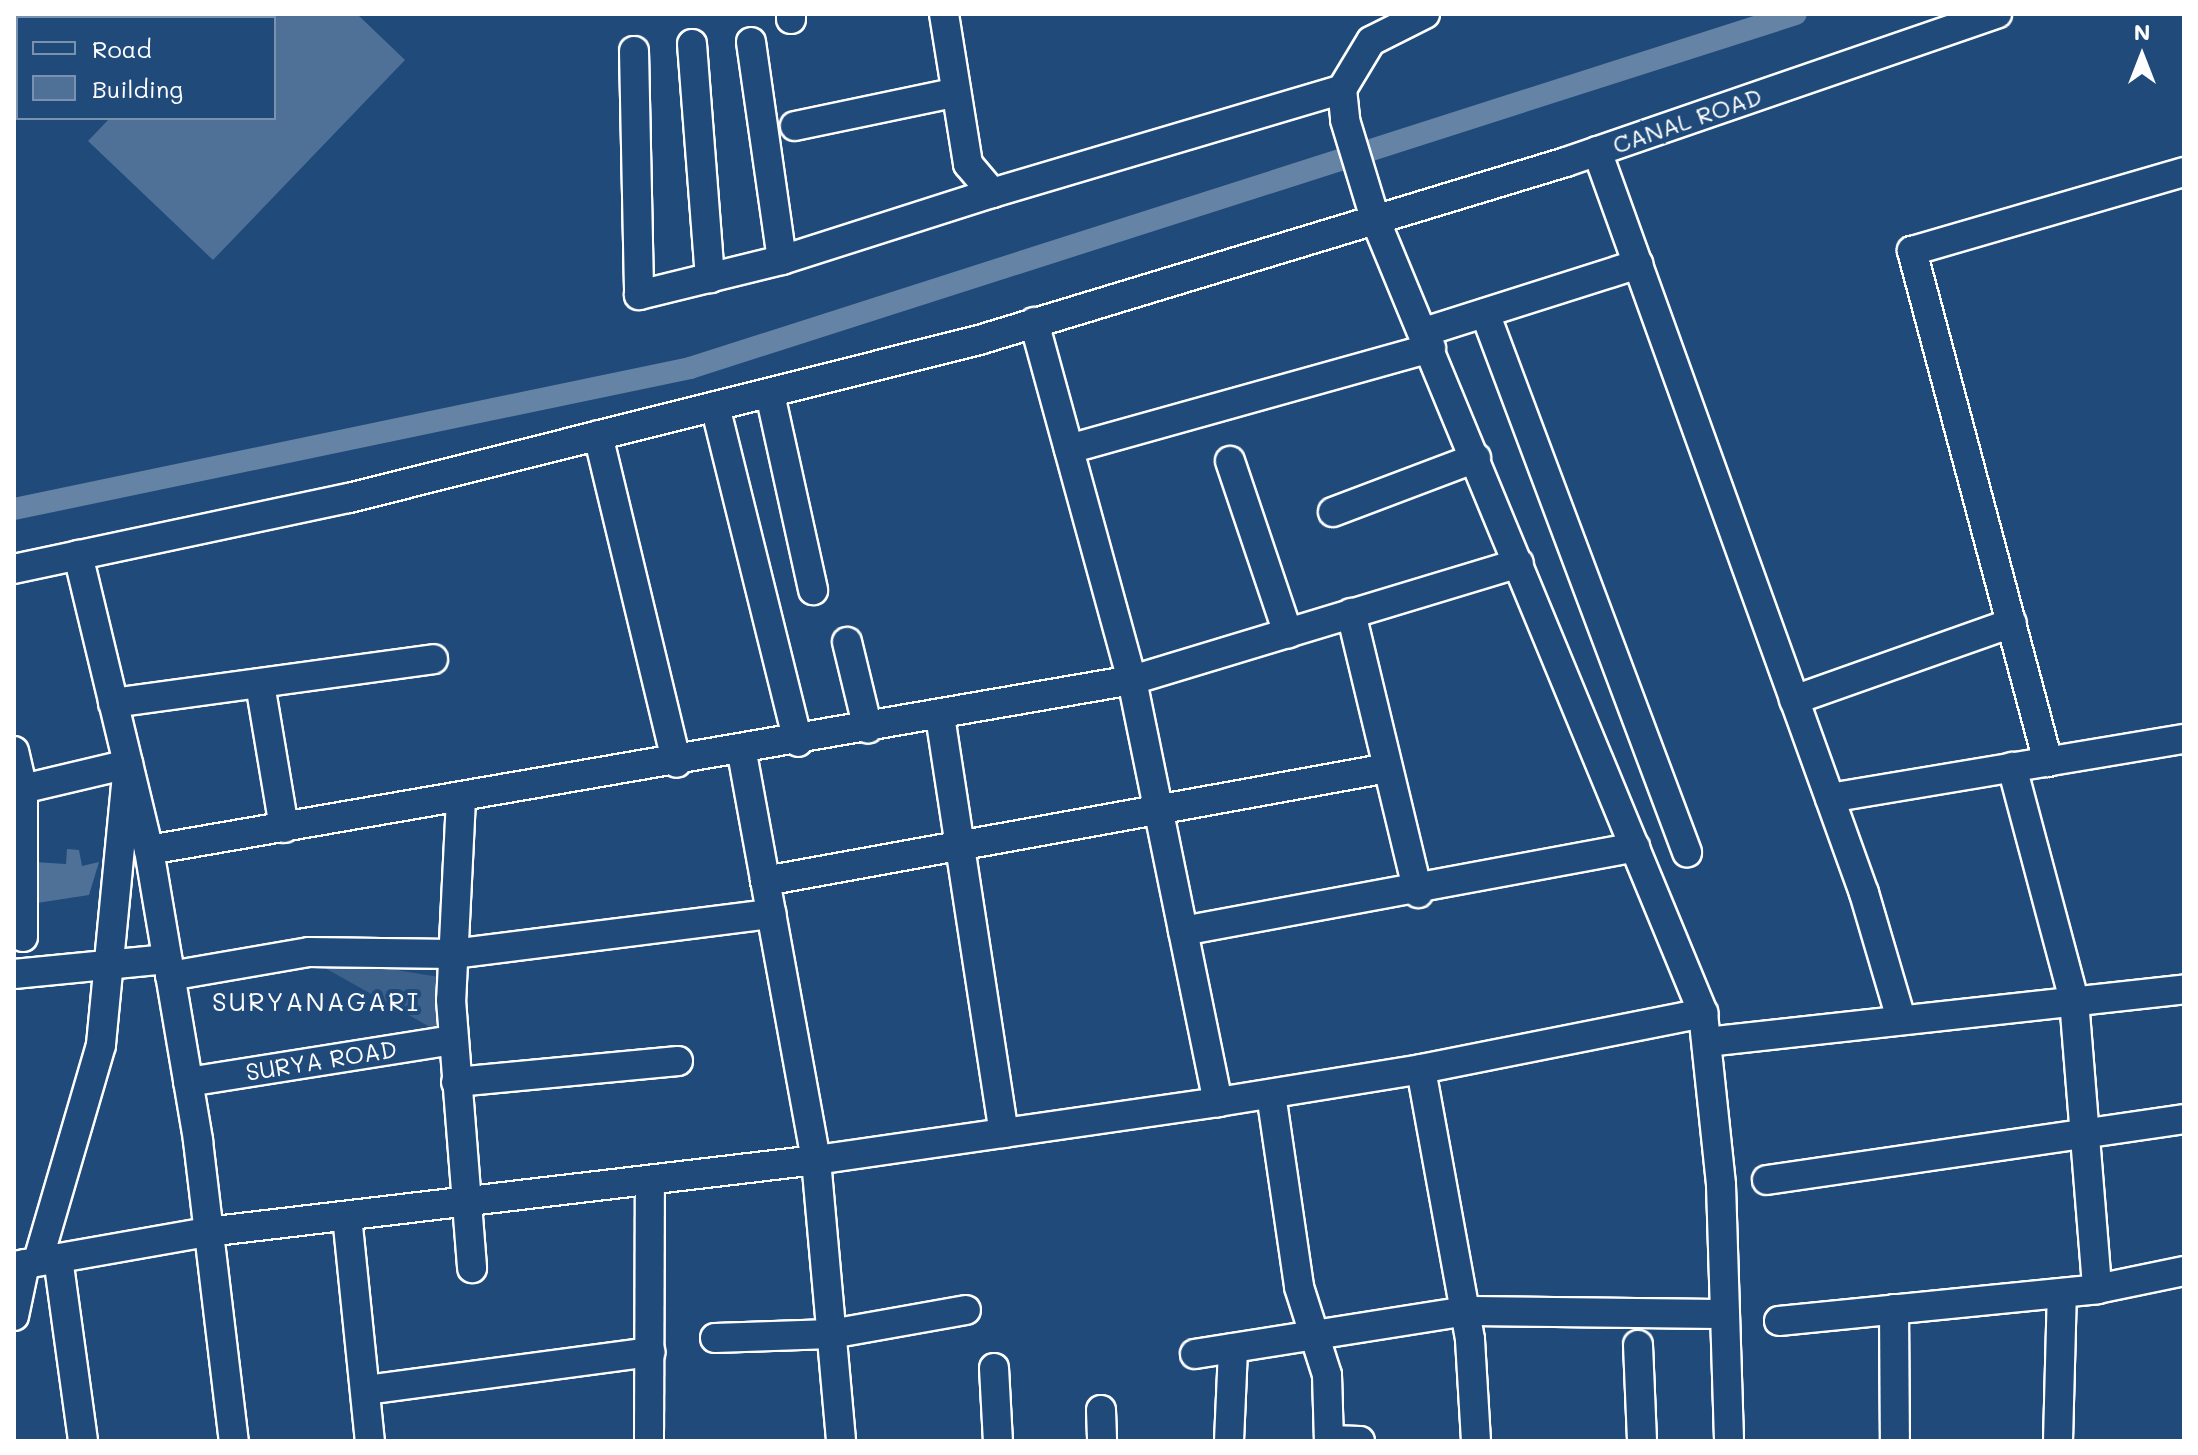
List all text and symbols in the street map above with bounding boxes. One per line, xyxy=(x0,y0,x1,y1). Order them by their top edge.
legend xyxy=(16,16,276,120)
north arrow xyxy=(2102,16,2182,96)
text: N xyxy=(2134,17,2150,46)
text: Road xyxy=(92,33,152,64)
text: Building xyxy=(92,73,183,104)
street label: CANAL ROAD xyxy=(1609,81,1765,159)
district label: SURYANAGARI xyxy=(212,986,420,1018)
street label: SURYA ROAD xyxy=(243,1034,399,1086)

